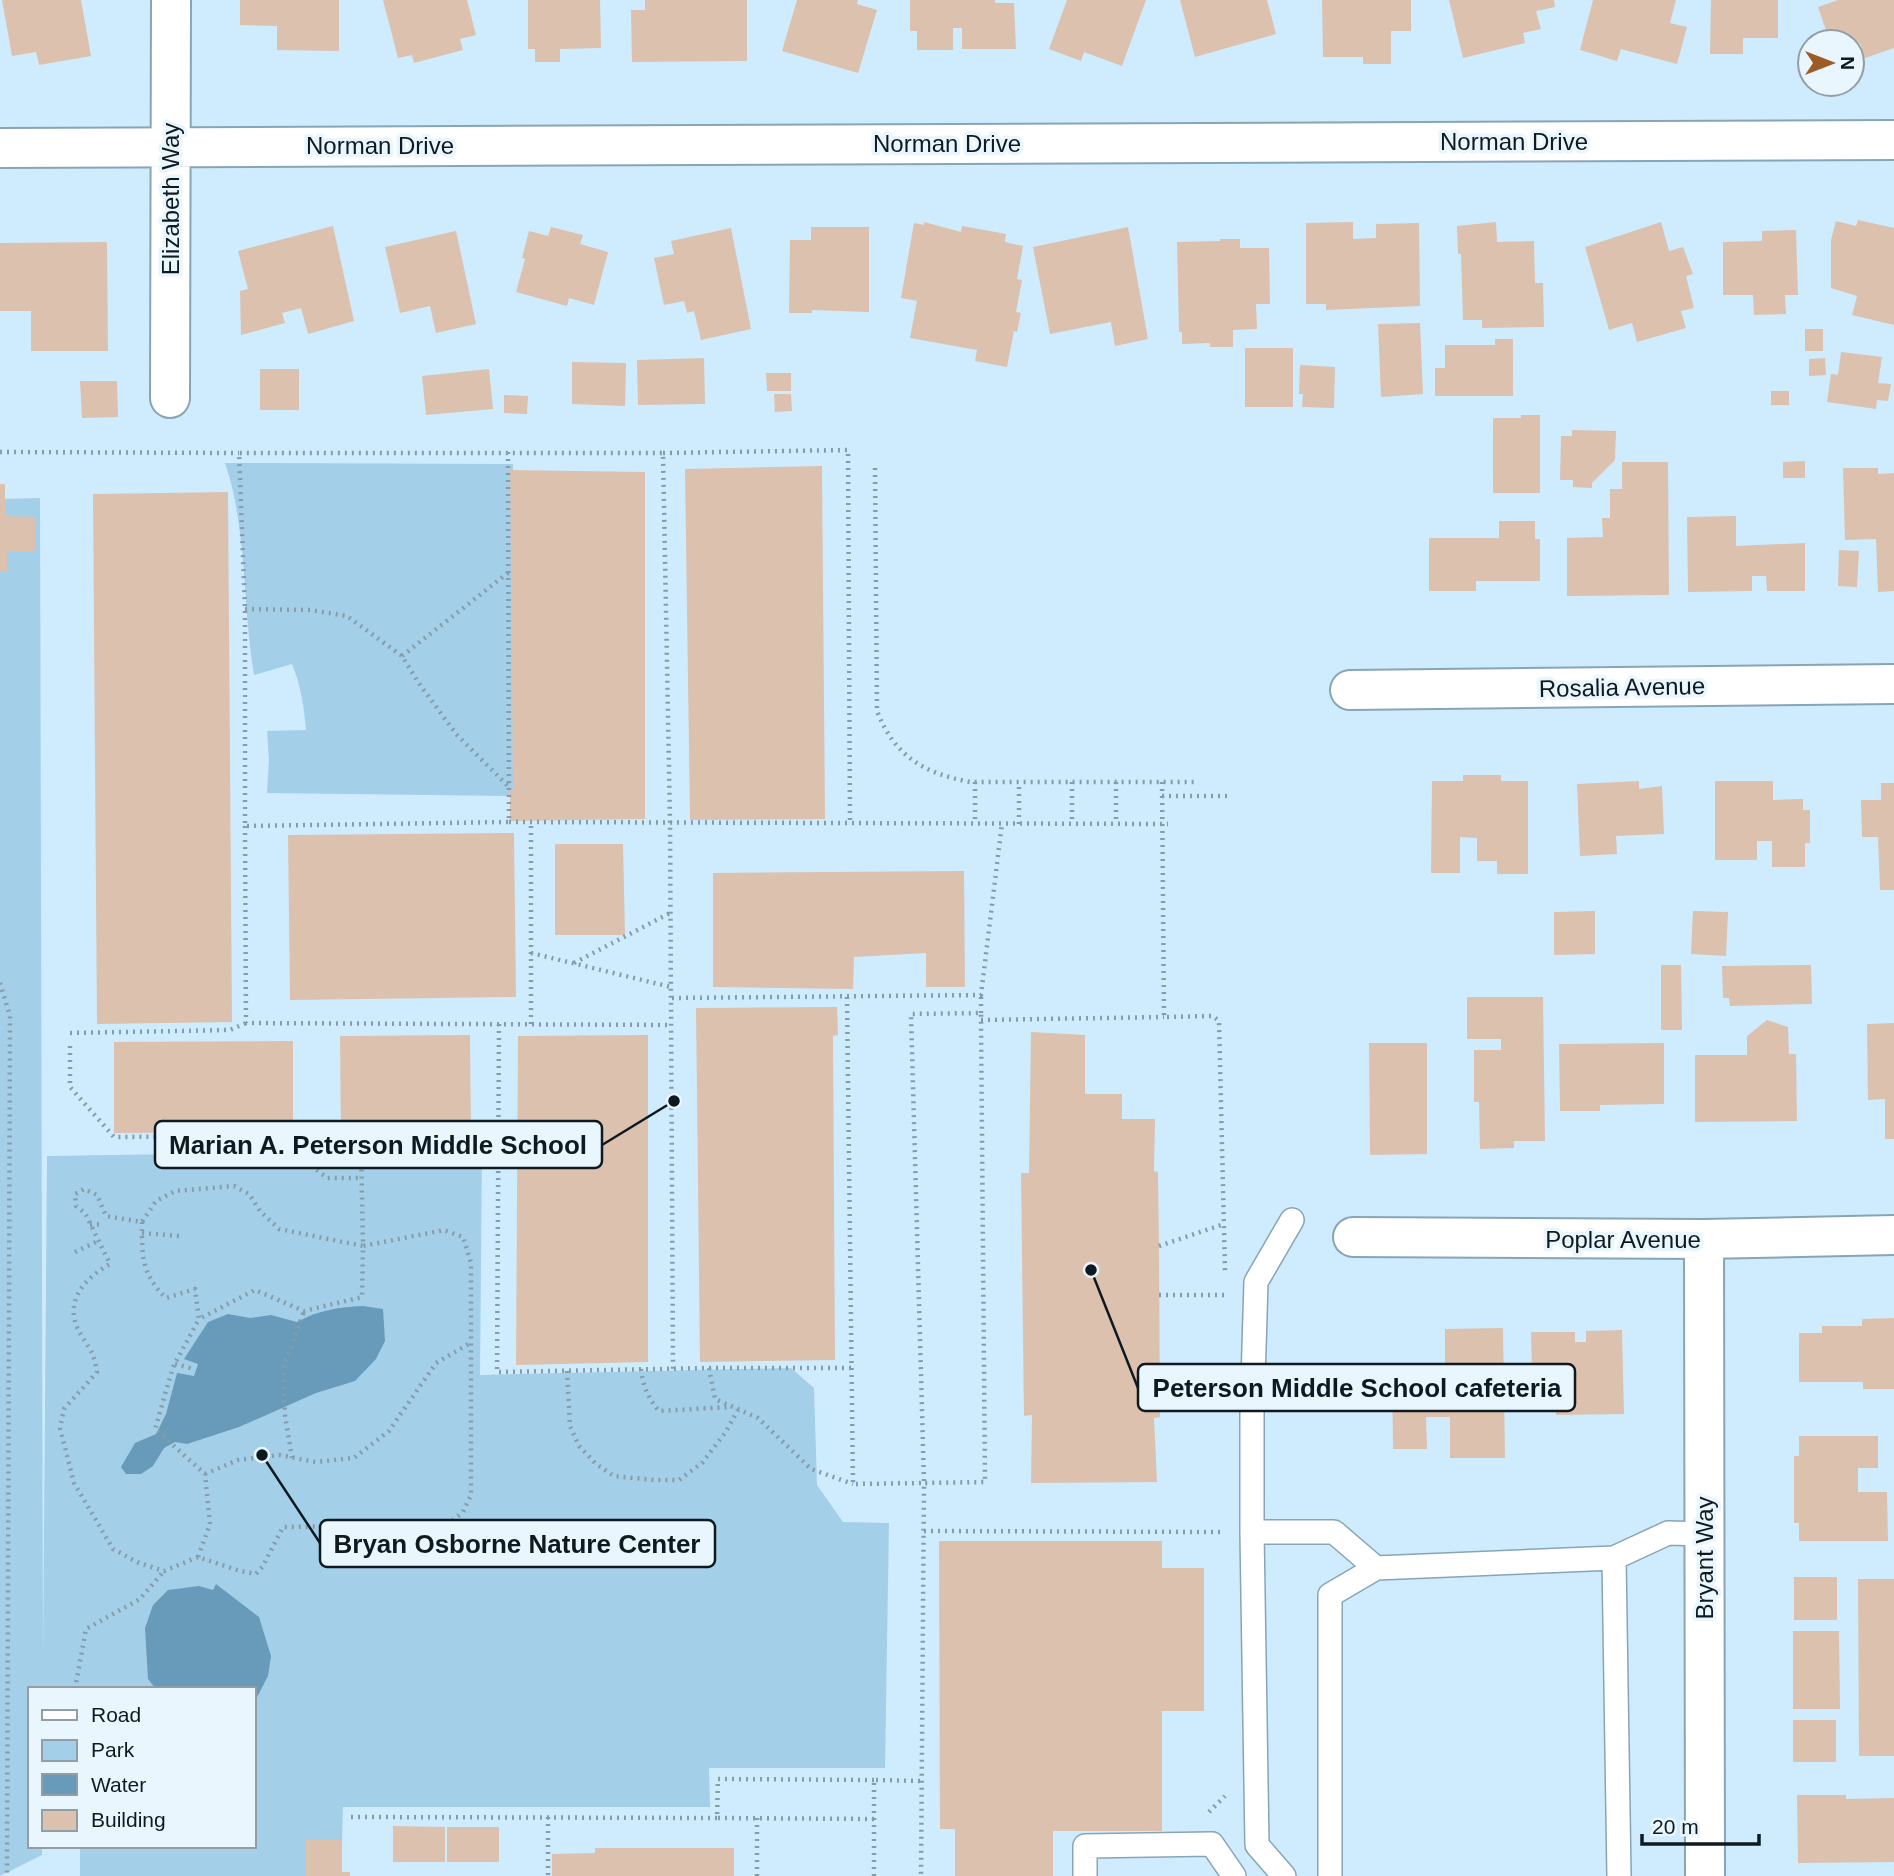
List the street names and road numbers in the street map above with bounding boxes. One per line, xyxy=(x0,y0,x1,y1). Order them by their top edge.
street label: Elizabeth Way xyxy=(157,123,184,275)
street label: Norman Drive xyxy=(1440,128,1588,155)
street label: Norman Drive xyxy=(873,130,1021,157)
street label: Norman Drive xyxy=(306,132,454,159)
street label: Rosalia Avenue xyxy=(1539,672,1705,702)
street label: Poplar Avenue xyxy=(1545,1226,1701,1253)
street label: Bryant Way xyxy=(1691,1496,1718,1620)

